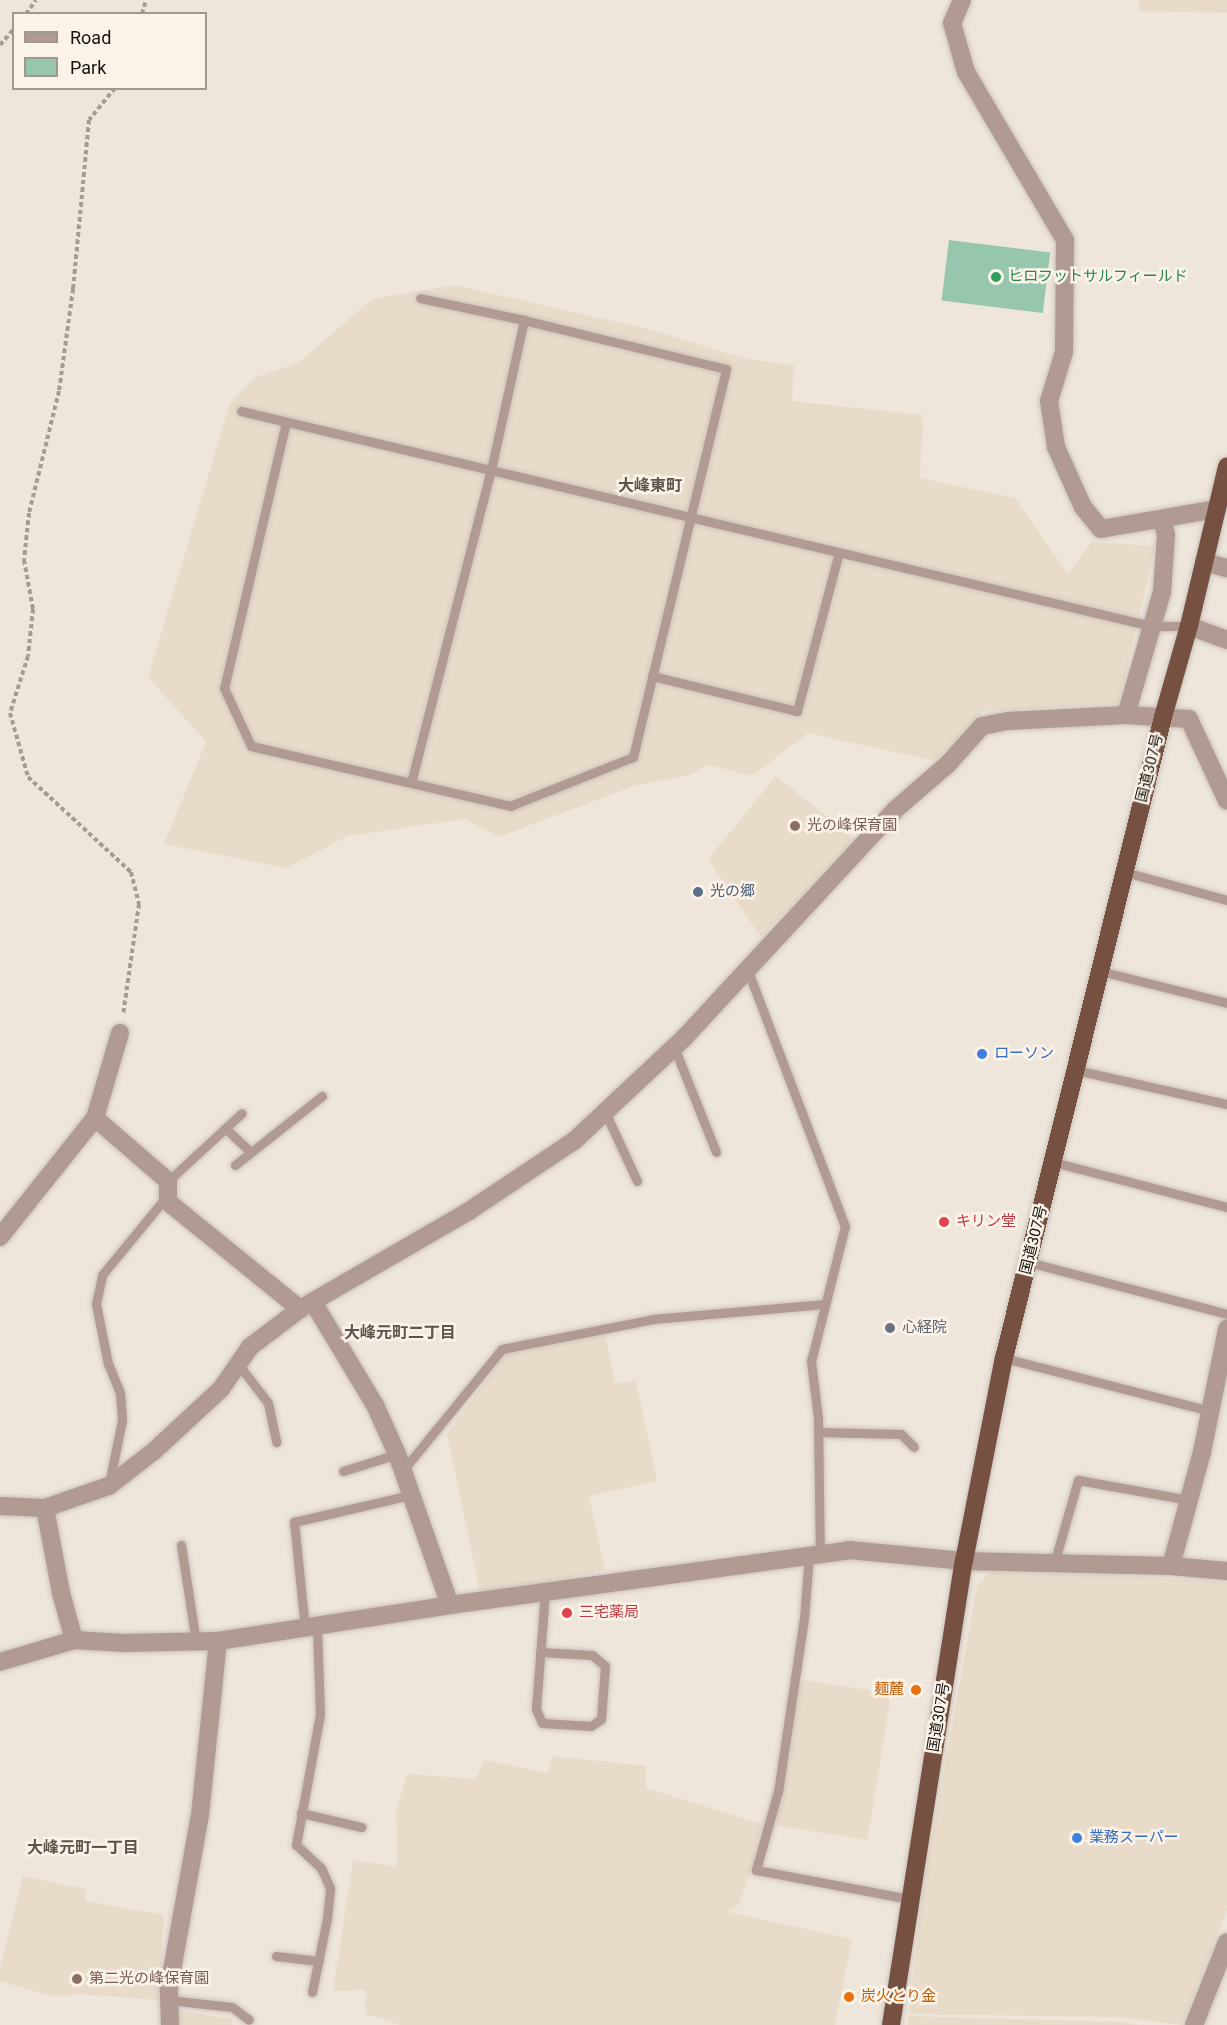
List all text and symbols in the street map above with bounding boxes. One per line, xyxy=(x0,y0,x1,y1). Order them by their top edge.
legend xyxy=(12,12,207,90)
text: Road xyxy=(70,27,111,48)
text: Park xyxy=(70,57,106,78)
place label: ヒロフットサルフィールド xyxy=(1008,268,1188,286)
marker: ヒロフットサルフィールド xyxy=(989,270,1003,284)
district label: 大峰東町 xyxy=(618,476,682,496)
street label: 国道307号 xyxy=(1133,732,1167,804)
place label: 光の峰保育園 xyxy=(807,817,897,835)
marker: 光の峰保育園 xyxy=(788,819,802,833)
place label: 光の郷 xyxy=(710,883,755,901)
marker: 光の郷 xyxy=(691,885,705,899)
place label: ローソン xyxy=(994,1045,1054,1063)
marker: ローソン xyxy=(975,1047,989,1061)
street label: 国道307号 xyxy=(1017,1204,1051,1276)
place label: キリン堂 xyxy=(956,1213,1016,1231)
marker: キリン堂 xyxy=(937,1215,951,1229)
place label: 心経院 xyxy=(902,1319,947,1337)
marker: 心経院 xyxy=(883,1321,897,1335)
district label: 大峰元町二丁目 xyxy=(344,1323,456,1343)
place label: 三宅薬局 xyxy=(579,1604,639,1622)
marker: 三宅薬局 xyxy=(560,1606,574,1620)
place label: 麺麓 xyxy=(874,1681,904,1699)
street label: 国道307号 xyxy=(925,1681,953,1753)
marker: 麺麓 xyxy=(909,1683,923,1697)
place label: 業務スーパー xyxy=(1089,1829,1179,1847)
marker: 業務スーパー xyxy=(1070,1831,1084,1845)
district label: 大峰元町一丁目 xyxy=(27,1838,139,1858)
place label: 第二光の峰保育園 xyxy=(89,1970,209,1988)
marker: 第二光の峰保育園 xyxy=(70,1972,84,1986)
place label: 炭火とり金 xyxy=(861,1988,936,2006)
marker: 炭火とり金 xyxy=(842,1990,856,2004)

